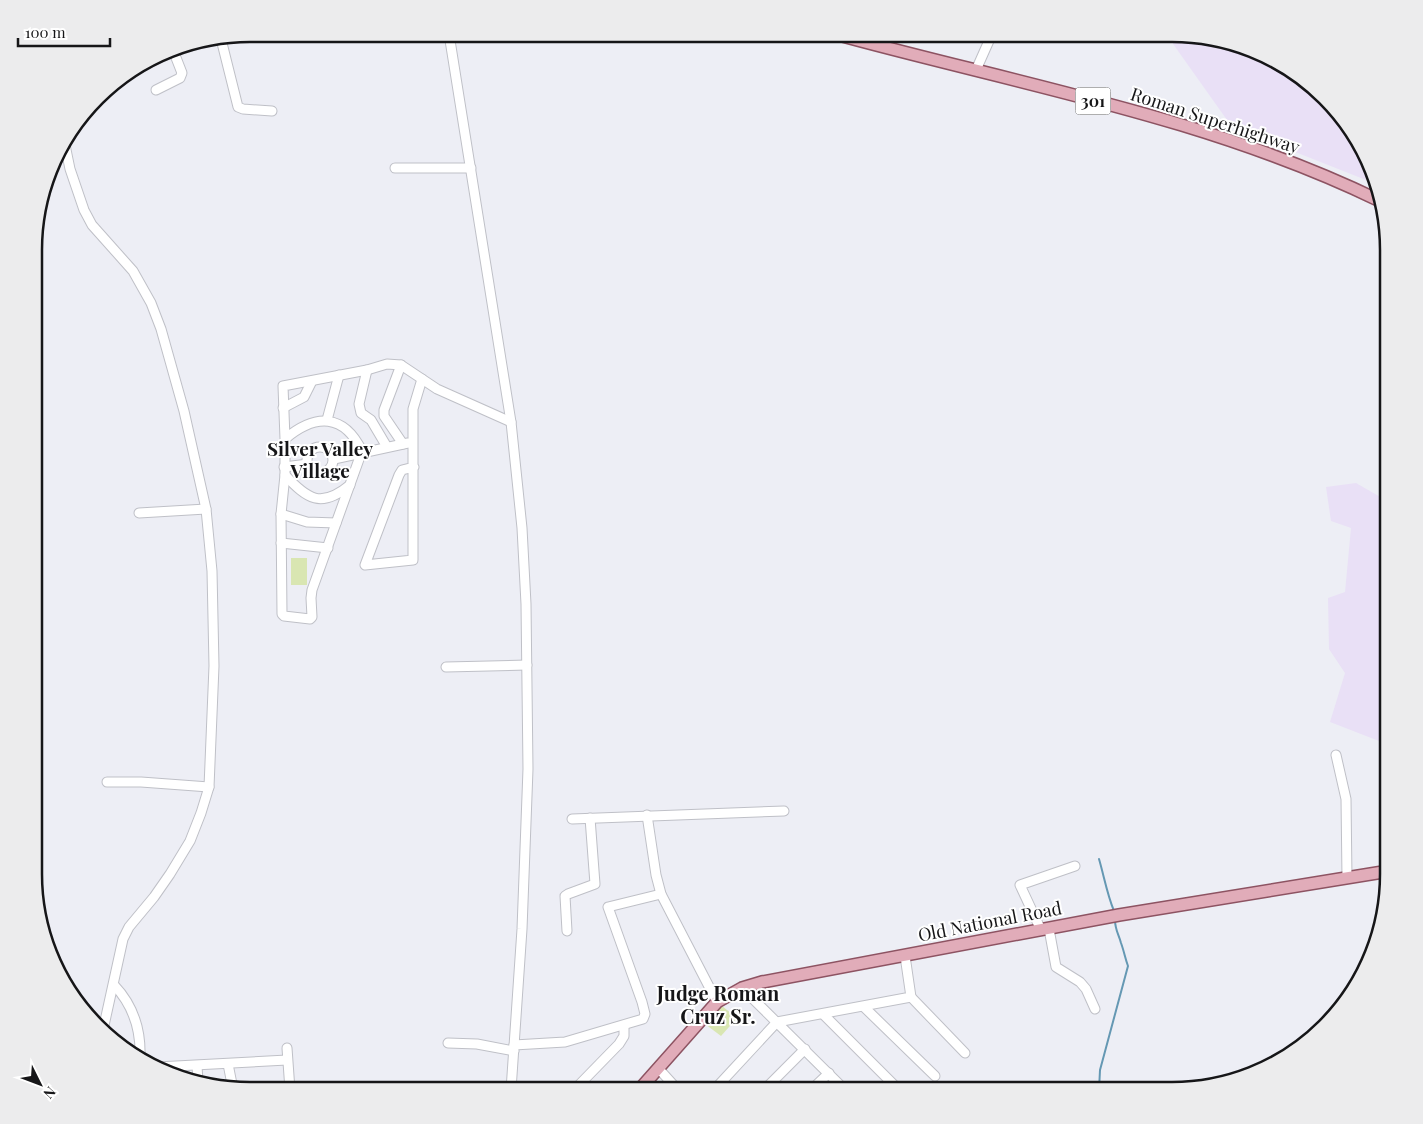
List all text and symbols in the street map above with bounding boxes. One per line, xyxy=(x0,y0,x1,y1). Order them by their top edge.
scale bar xyxy=(18,15,110,47)
text: 100 m xyxy=(25,22,66,42)
street label: Roman Superhighway xyxy=(1128,81,1303,159)
road number: 301 xyxy=(1076,88,1110,114)
district label: Silver Valley Village xyxy=(267,435,373,483)
street label: Old National Road xyxy=(916,895,1064,947)
district label: Judge Roman Cruz Sr. xyxy=(656,979,780,1029)
north arrow xyxy=(15,1059,65,1109)
text: N xyxy=(40,1083,60,1103)

